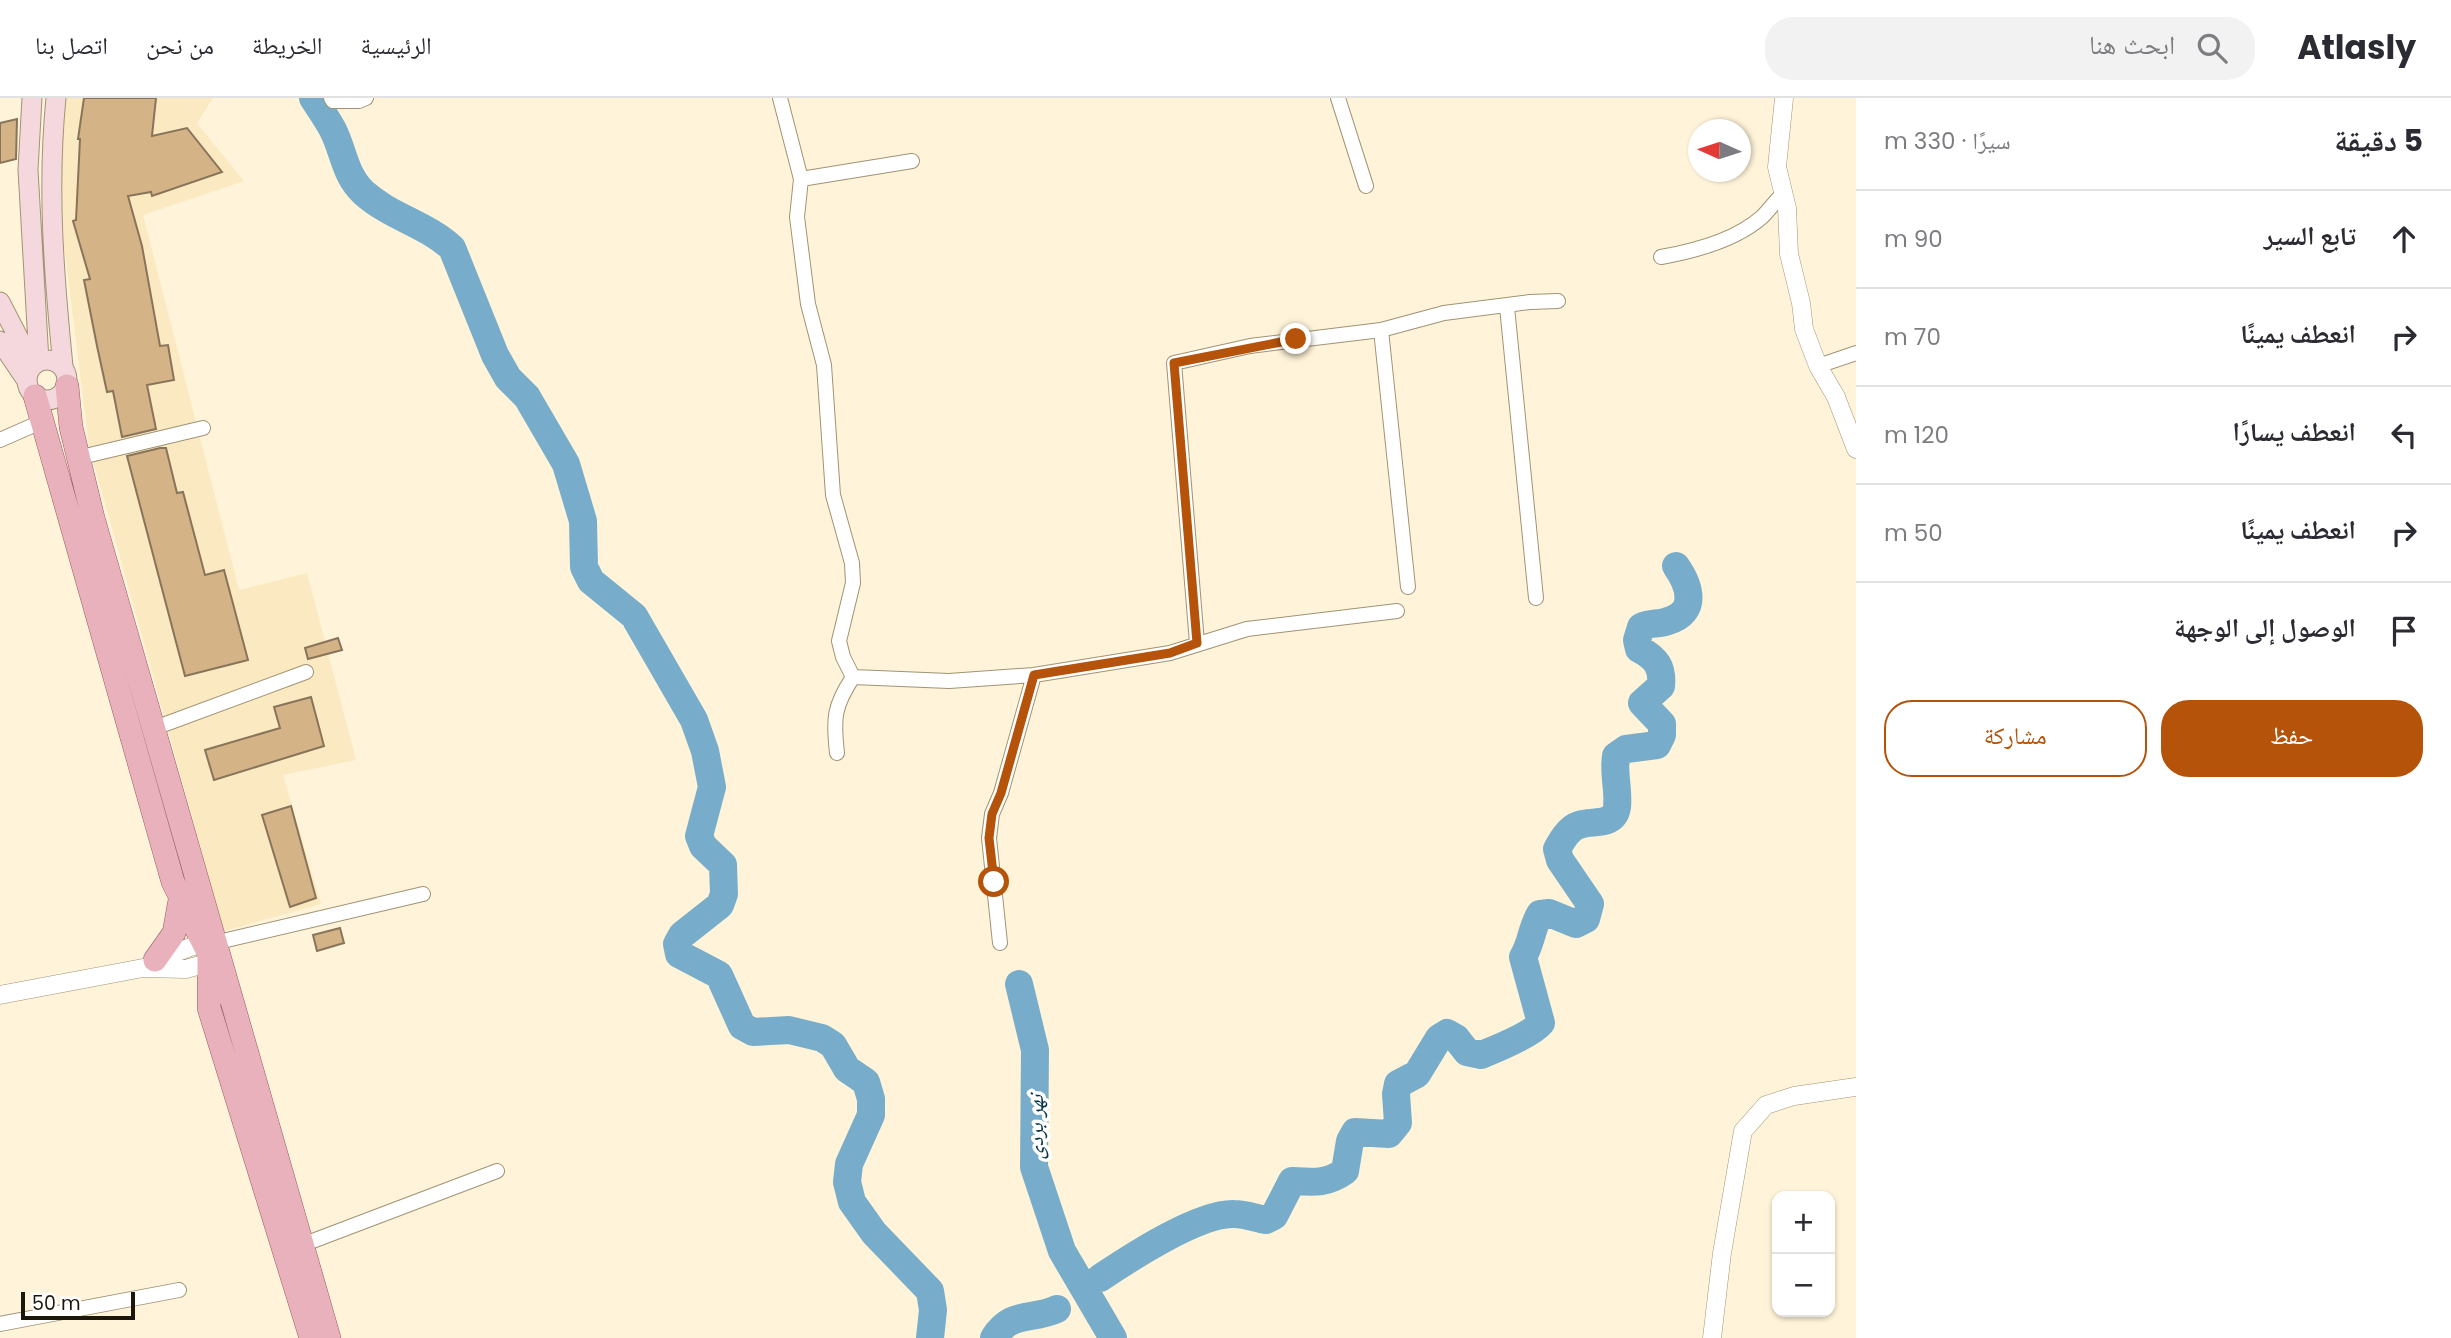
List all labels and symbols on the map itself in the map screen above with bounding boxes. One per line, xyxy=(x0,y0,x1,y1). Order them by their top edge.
north arrow xyxy=(1688,119,1751,182)
route end xyxy=(1280,323,1311,354)
route start xyxy=(978,866,1009,897)
water label: نهر بردى xyxy=(1021,1091,1050,1159)
scale bar xyxy=(21,1289,135,1321)

